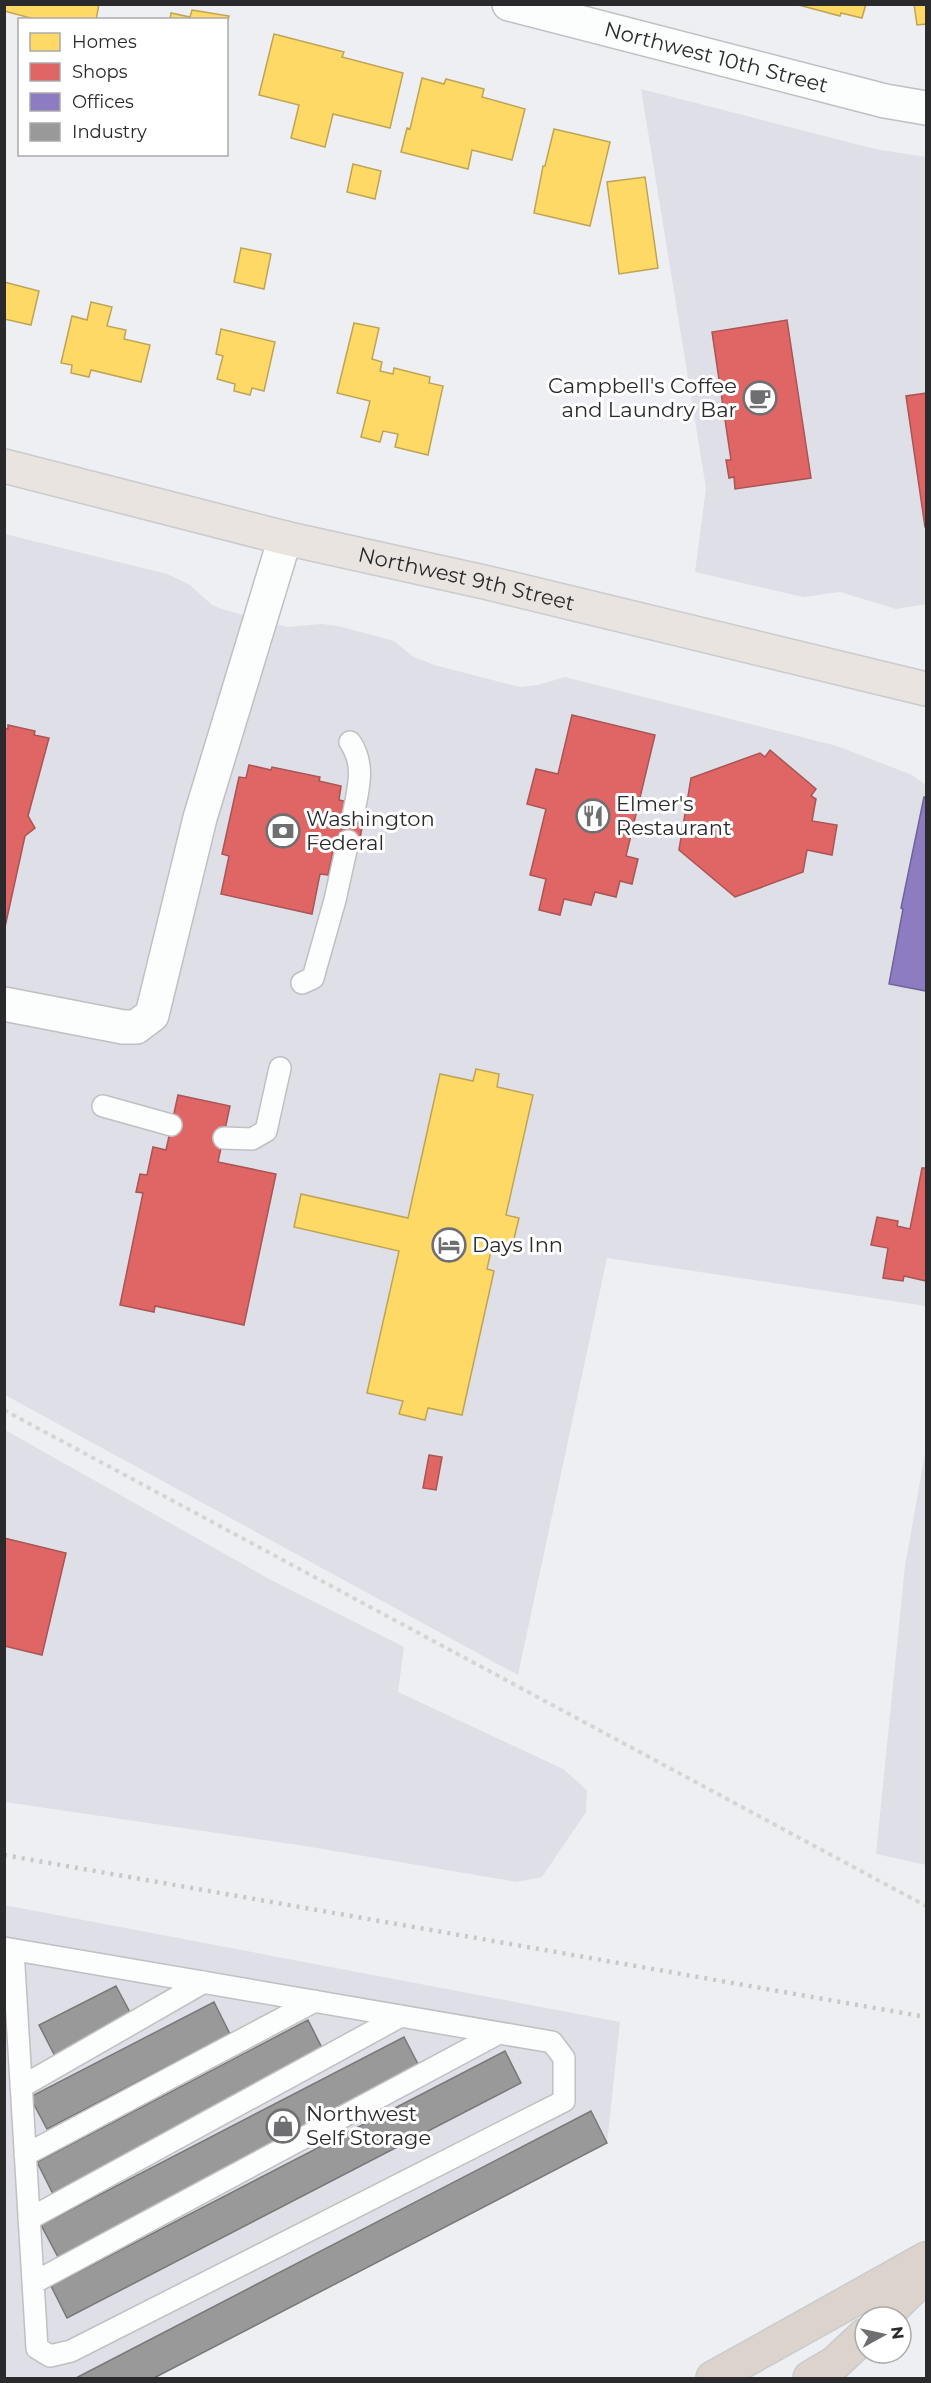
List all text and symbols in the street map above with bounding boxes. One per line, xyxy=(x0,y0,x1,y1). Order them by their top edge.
street label: Northwest 10th Street xyxy=(602,16,831,98)
legend xyxy=(18,18,228,156)
text: Homes xyxy=(72,31,137,53)
text: Shops xyxy=(72,61,128,83)
text: Offices xyxy=(72,91,134,113)
text: Industry xyxy=(72,121,147,143)
place label: Campbell's Coffee and Laundry Bar xyxy=(548,373,737,422)
cafe icon: Campbell's Coffee and Laundry Bar xyxy=(742,380,778,416)
street label: Northwest 9th Street xyxy=(356,542,577,616)
place label: Elmer's Restaurant xyxy=(616,791,731,840)
restaurant icon: Elmer's Restaurant xyxy=(575,798,611,834)
place label: Washington Federal xyxy=(306,806,435,855)
bank icon: Washington Federal xyxy=(265,813,301,849)
hotel icon: Days Inn xyxy=(431,1227,467,1263)
place label: Days Inn xyxy=(472,1232,563,1257)
place label: Northwest Self Storage xyxy=(306,2101,431,2150)
shop icon: Northwest Self Storage xyxy=(265,2108,301,2144)
north arrow xyxy=(853,2305,913,2365)
text: N xyxy=(887,2325,908,2341)

